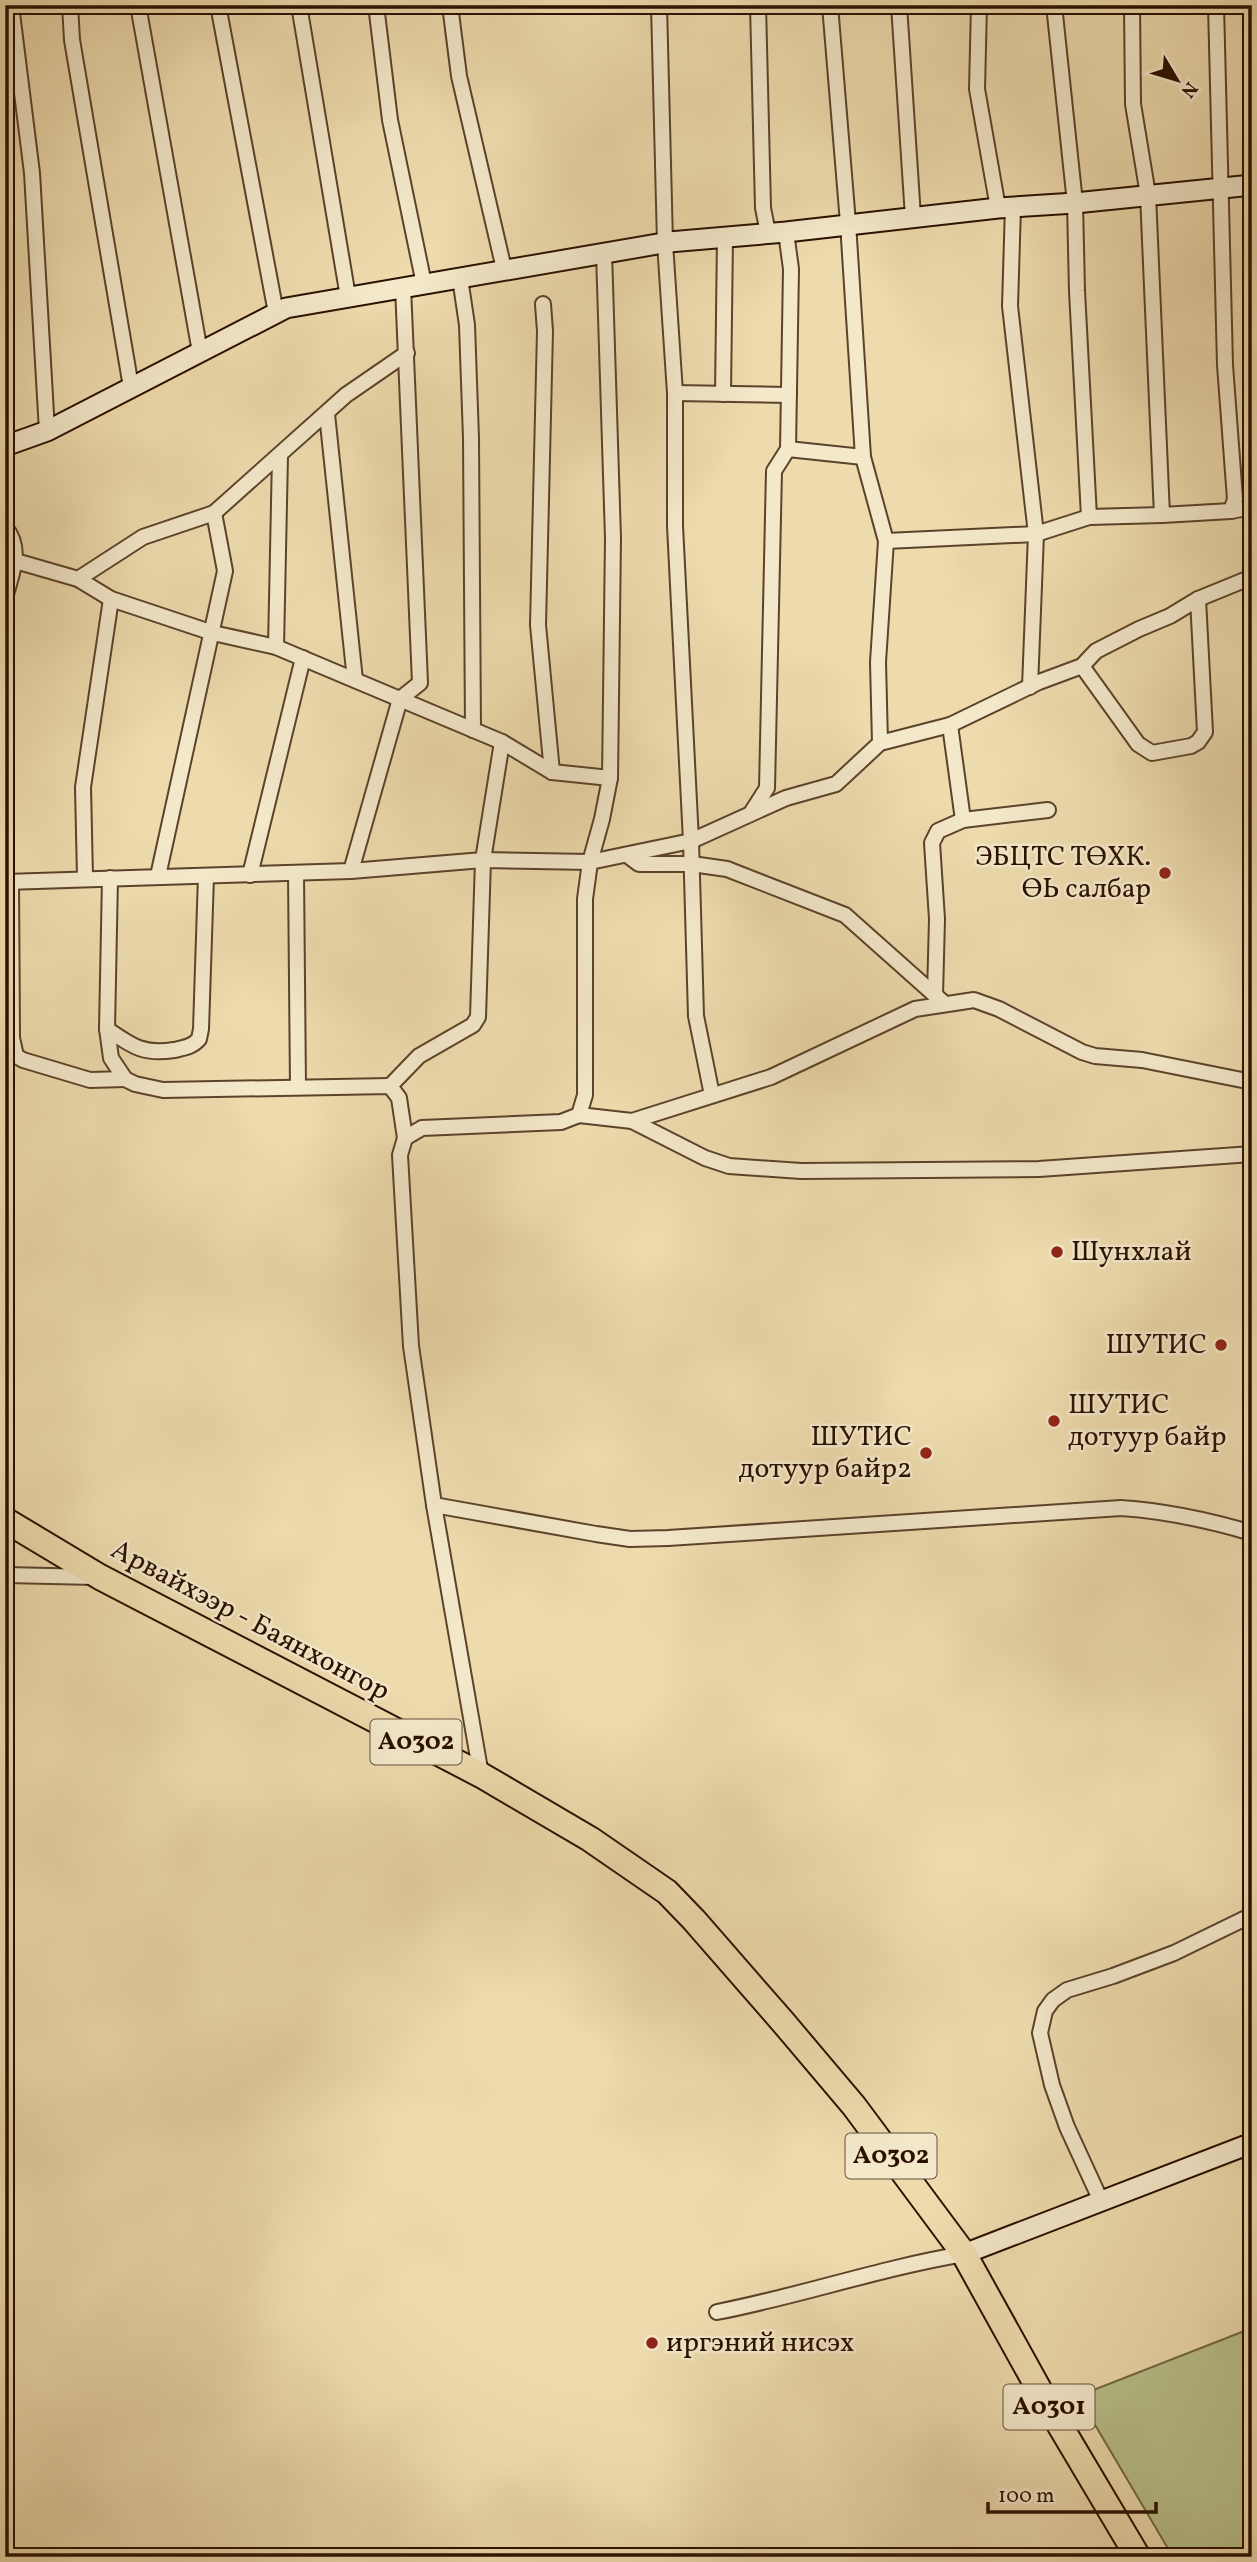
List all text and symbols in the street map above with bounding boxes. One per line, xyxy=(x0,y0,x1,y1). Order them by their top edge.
north arrow xyxy=(1142,46,1212,116)
text: N xyxy=(1174,76,1203,103)
place label: ЭБЦТС ТӨХК. ӨЬ салбар xyxy=(975,838,1151,909)
marker: ЭБЦТС ТӨХК. ӨЬ салбар xyxy=(1157,865,1173,881)
place label: Шунхлай xyxy=(1071,1233,1192,1272)
marker: Шунхлай xyxy=(1049,1244,1065,1260)
place label: ШУТИС xyxy=(1106,1326,1207,1365)
marker: ШУТИС xyxy=(1213,1337,1229,1353)
place label: ШУТИС дотуур байр xyxy=(1068,1386,1226,1457)
marker: ШУТИС дотуур байр xyxy=(1046,1413,1062,1429)
place label: ШУТИС дотуур байр2 xyxy=(739,1418,912,1489)
marker: ШУТИС дотуур байр2 xyxy=(918,1445,934,1461)
street label: Арвайхээр - Баянхонгор xyxy=(104,1531,396,1711)
road number: A0302 xyxy=(370,1720,462,1764)
road number: A0302 xyxy=(846,2134,936,2178)
place label: иргэний нисэх xyxy=(666,2324,854,2363)
marker: иргэний нисэх xyxy=(644,2335,660,2351)
road number: A0301 xyxy=(1004,2384,1094,2430)
scale bar xyxy=(988,2471,1156,2515)
text: 100 m xyxy=(998,2482,1055,2511)

